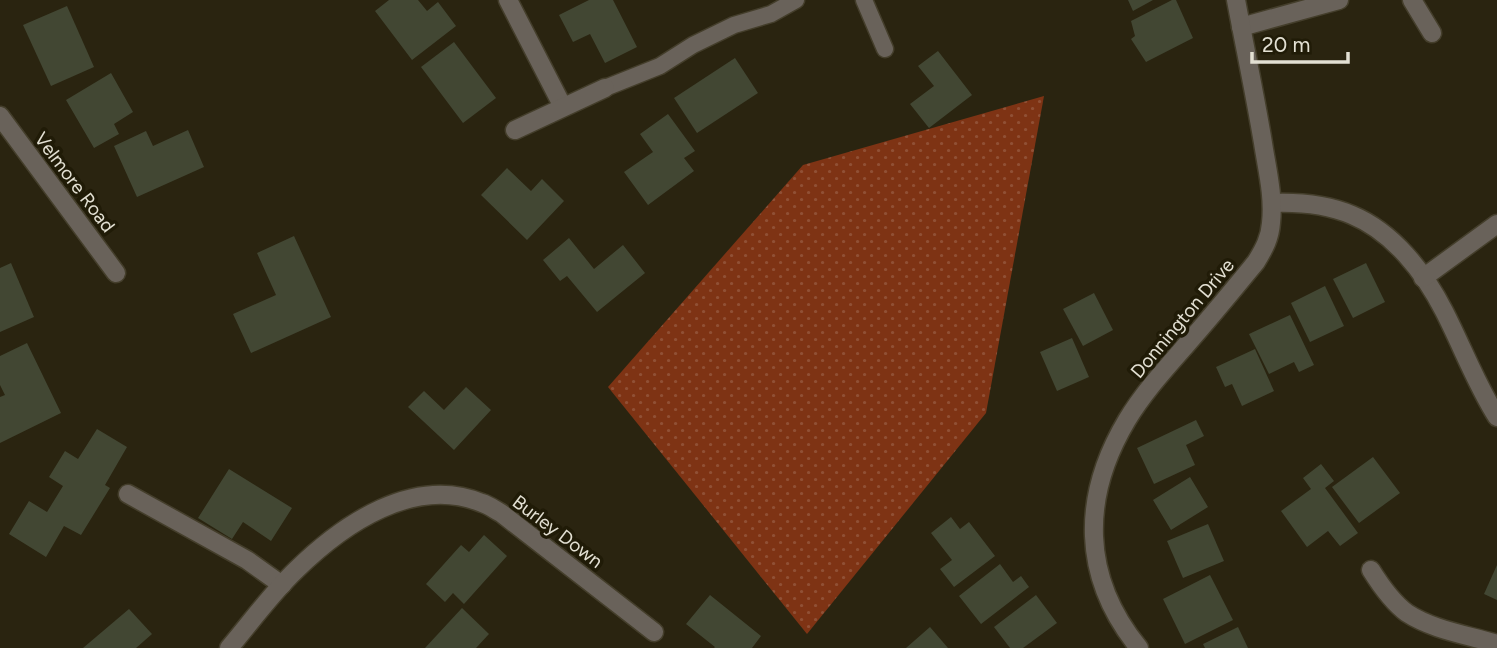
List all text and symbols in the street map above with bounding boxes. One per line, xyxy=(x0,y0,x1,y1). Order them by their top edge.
scale bar xyxy=(1252,21,1348,65)
text: 20 m xyxy=(1262,32,1310,57)
street label: Velmore Road xyxy=(29,128,120,237)
street label: Donnington Drive xyxy=(1126,254,1239,383)
street label: Burley Down xyxy=(508,490,607,573)

